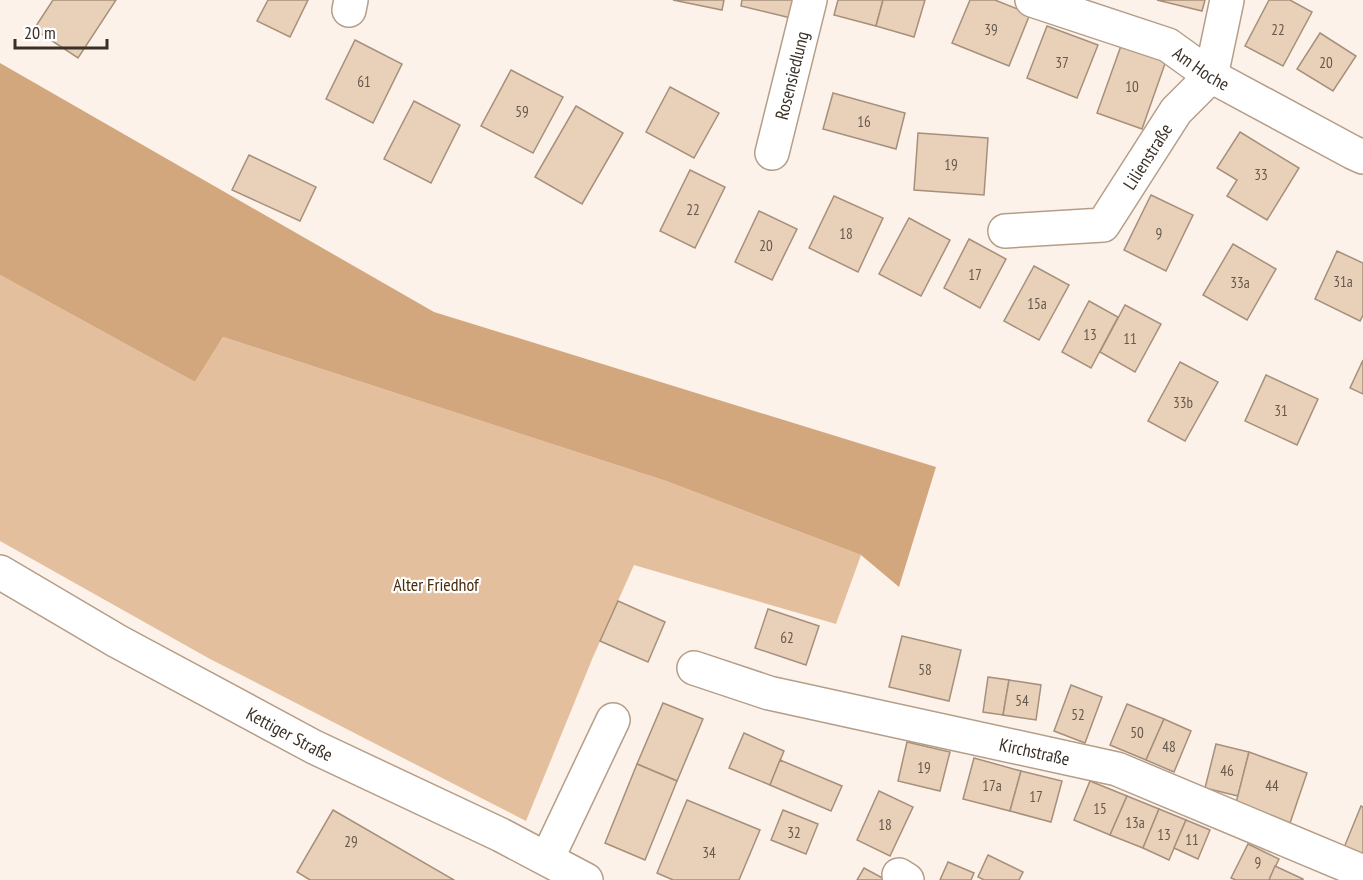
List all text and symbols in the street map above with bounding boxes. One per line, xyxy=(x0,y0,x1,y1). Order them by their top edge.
scale bar xyxy=(15,12,106,50)
house number: 39 xyxy=(984,20,998,39)
house number: 22 xyxy=(1271,20,1285,39)
text: 20 m xyxy=(24,21,56,44)
street label: Rosensiedlung xyxy=(769,29,813,122)
street label: Am Hoche xyxy=(1169,41,1234,95)
house number: 37 xyxy=(1055,53,1069,72)
house number: 20 xyxy=(1319,53,1333,72)
house number: 61 xyxy=(357,72,371,91)
house number: 10 xyxy=(1125,77,1139,96)
house number: 59 xyxy=(515,102,529,121)
house number: 16 xyxy=(857,112,871,131)
street label: Lilienstraße xyxy=(1117,119,1177,194)
house number: 19 xyxy=(944,155,958,174)
house number: 33 xyxy=(1254,165,1268,184)
house number: 22 xyxy=(686,200,700,219)
house number: 18 xyxy=(839,224,853,243)
house number: 9 xyxy=(1156,224,1162,243)
house number: 20 xyxy=(759,236,773,255)
house number: 17 xyxy=(968,265,982,284)
house number: 31a xyxy=(1333,272,1353,291)
house number: 33a xyxy=(1230,273,1250,292)
house number: 15a xyxy=(1027,294,1047,313)
house number: 13 xyxy=(1083,325,1097,344)
house number: 11 xyxy=(1123,329,1137,348)
house number: 33b xyxy=(1173,393,1193,412)
house number: 31 xyxy=(1274,401,1288,420)
park label: Alter Friedhof xyxy=(393,573,480,596)
house number: 62 xyxy=(780,628,794,647)
house number: 58 xyxy=(918,660,932,679)
house number: 54 xyxy=(1015,691,1029,710)
street label: Kettiger Straße xyxy=(243,701,337,766)
house number: 52 xyxy=(1071,705,1085,724)
house number: 50 xyxy=(1130,723,1144,742)
street label: Kirchstraße xyxy=(997,732,1072,770)
house number: 48 xyxy=(1162,737,1176,756)
house number: 19 xyxy=(917,758,931,777)
house number: 46 xyxy=(1220,761,1234,780)
house number: 17a xyxy=(982,776,1002,795)
house number: 44 xyxy=(1265,776,1279,795)
house number: 17 xyxy=(1029,787,1043,806)
house number: 15 xyxy=(1093,799,1107,818)
house number: 13a xyxy=(1125,813,1145,832)
house number: 18 xyxy=(878,815,892,834)
house number: 32 xyxy=(787,823,801,842)
house number: 13 xyxy=(1157,825,1171,844)
house number: 11 xyxy=(1185,830,1199,849)
house number: 29 xyxy=(344,832,358,851)
house number: 34 xyxy=(702,843,716,862)
house number: 9 xyxy=(1255,853,1261,872)

